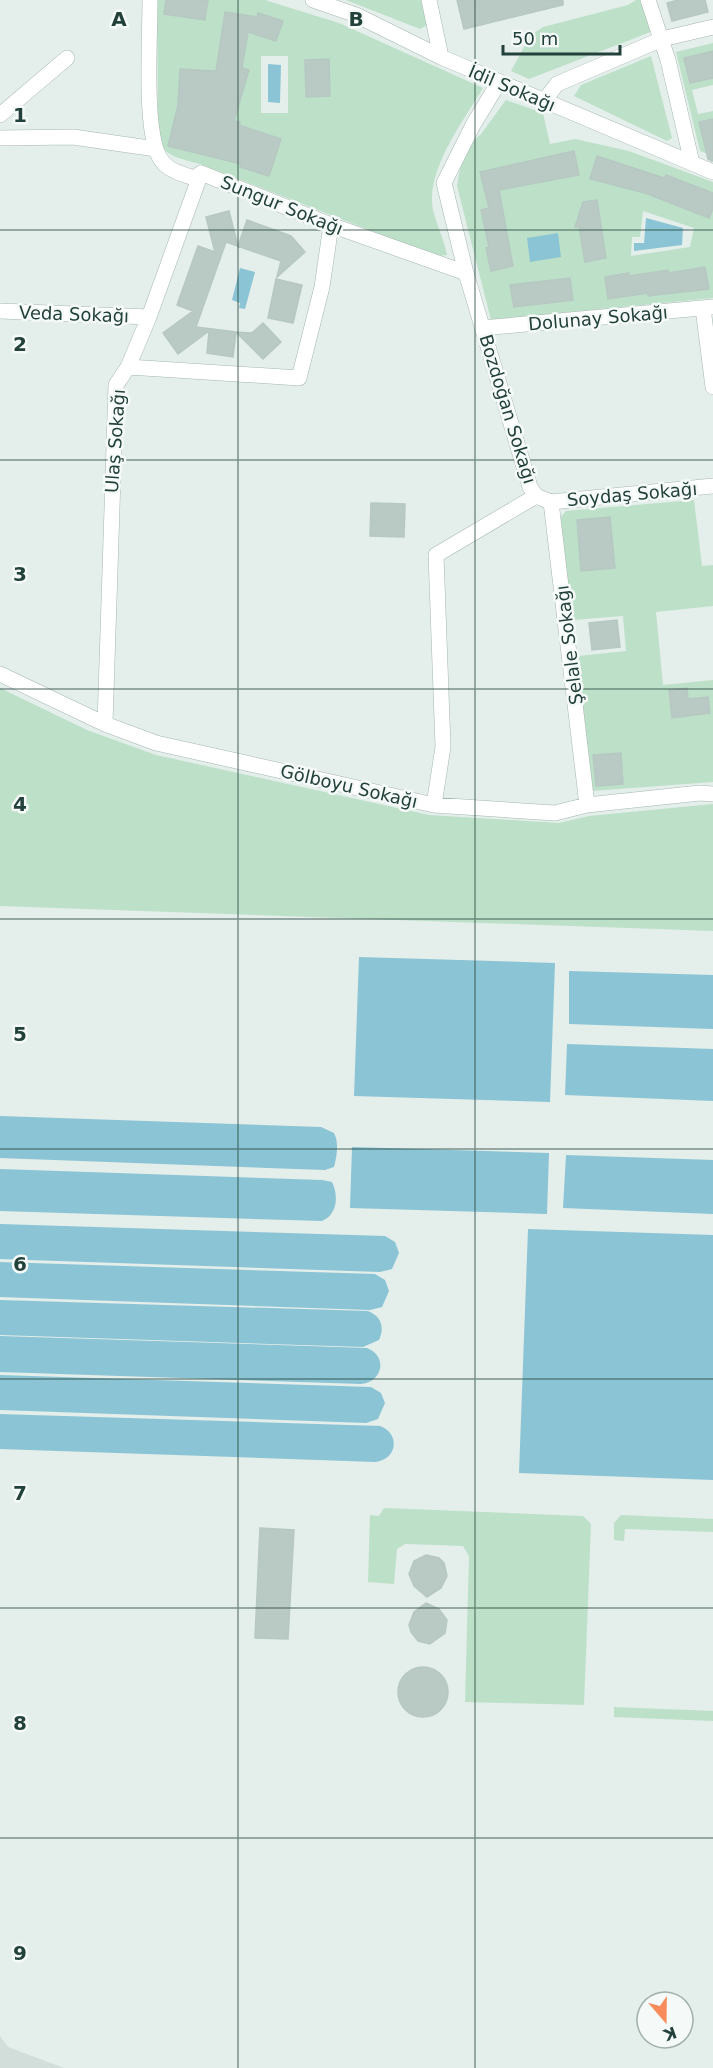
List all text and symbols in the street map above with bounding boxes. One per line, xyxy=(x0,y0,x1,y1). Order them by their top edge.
text: A xyxy=(111,7,127,31)
text: B xyxy=(348,7,364,31)
scale bar xyxy=(503,18,620,56)
text: 50 m xyxy=(512,28,558,49)
street label: İdil Sokağı xyxy=(465,60,559,116)
text: 1 xyxy=(13,103,27,127)
street label: Sungur Sokağı xyxy=(218,171,346,239)
street label: Dolunay Sokağı xyxy=(527,301,669,335)
street label: Veda Sokağı xyxy=(19,302,129,326)
text: 2 xyxy=(13,332,27,356)
street label: Bozdoğan Sokağı xyxy=(475,332,541,486)
street label: Ulaş Sokağı xyxy=(101,388,129,494)
street label: Soydaş Sokağı xyxy=(566,478,698,510)
text: 3 xyxy=(13,562,27,586)
street label: Şelale Sokağı xyxy=(551,584,587,706)
street label: Gölboyu Sokağı xyxy=(278,760,420,812)
text: 4 xyxy=(13,792,27,816)
text: 5 xyxy=(13,1022,27,1046)
text: 6 xyxy=(13,1252,27,1276)
text: 7 xyxy=(13,1481,27,1505)
text: 8 xyxy=(13,1711,27,1735)
text: 9 xyxy=(13,1941,27,1965)
north arrow xyxy=(635,1990,695,2050)
text: K xyxy=(660,2023,679,2045)

